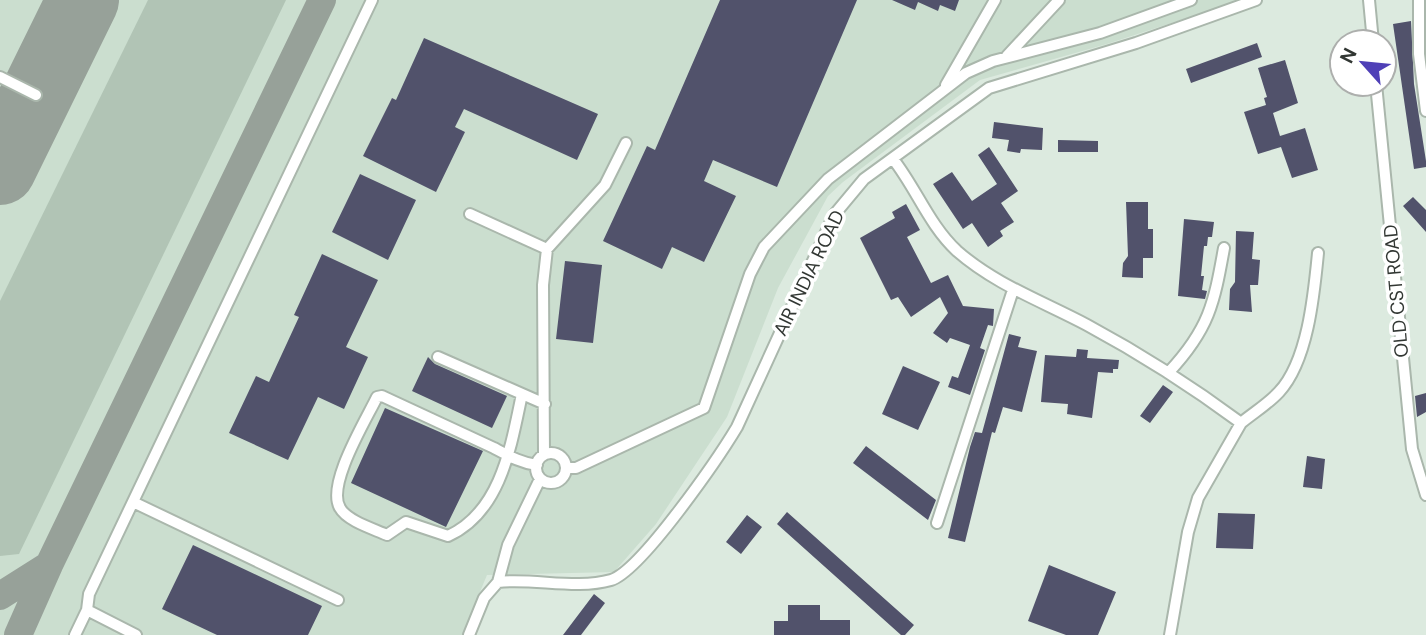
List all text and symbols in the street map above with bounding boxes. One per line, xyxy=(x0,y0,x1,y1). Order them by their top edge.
north arrow xyxy=(1328,28,1398,98)
text: N xyxy=(1334,44,1363,67)
street label: AIR INDIA ROAD xyxy=(768,206,850,340)
street label: OLD CST ROAD xyxy=(1378,223,1414,359)

